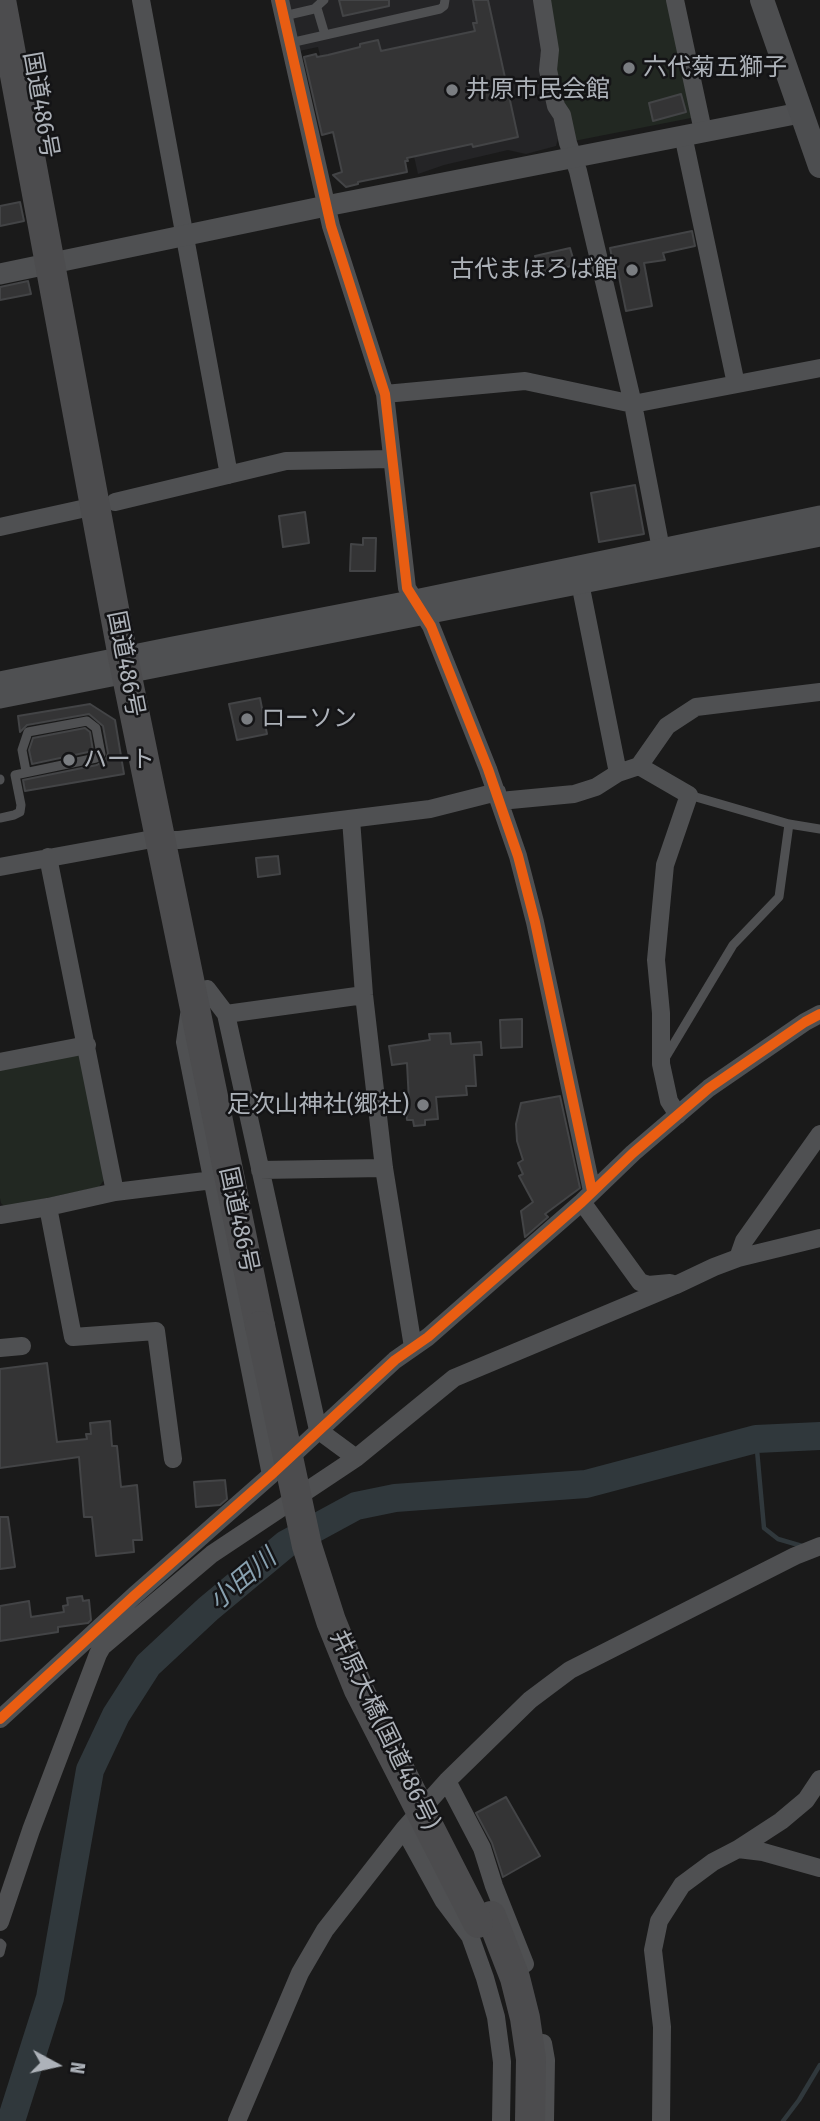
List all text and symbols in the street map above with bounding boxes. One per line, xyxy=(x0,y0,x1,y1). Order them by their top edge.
street label: 国道486号 xyxy=(16,50,64,160)
place label: 六代菊五獅子 xyxy=(643,54,787,82)
marker: 六代菊五獅子 xyxy=(621,60,637,76)
place label: 井原市民会館 xyxy=(466,76,610,104)
marker: 井原市民会館 xyxy=(444,82,460,98)
place label: 古代まほろば館 xyxy=(450,256,618,284)
marker: 古代まほろば館 xyxy=(624,262,640,278)
street label: 国道486号 xyxy=(101,608,149,720)
place label: ローソン xyxy=(261,705,357,733)
marker: ローソン xyxy=(239,711,255,727)
place label: ハート xyxy=(83,746,155,774)
marker: ハート xyxy=(61,752,77,768)
place label: 足次山神社(郷社) xyxy=(227,1091,409,1119)
marker: 足次山神社(郷社) xyxy=(415,1097,431,1113)
street label: 国道486号 xyxy=(213,1164,263,1276)
water label: 小田川 xyxy=(203,1543,283,1617)
street label: 井原大橋(国道486号) xyxy=(323,1626,445,1834)
north arrow xyxy=(21,2030,91,2100)
text: N xyxy=(65,2061,89,2075)

